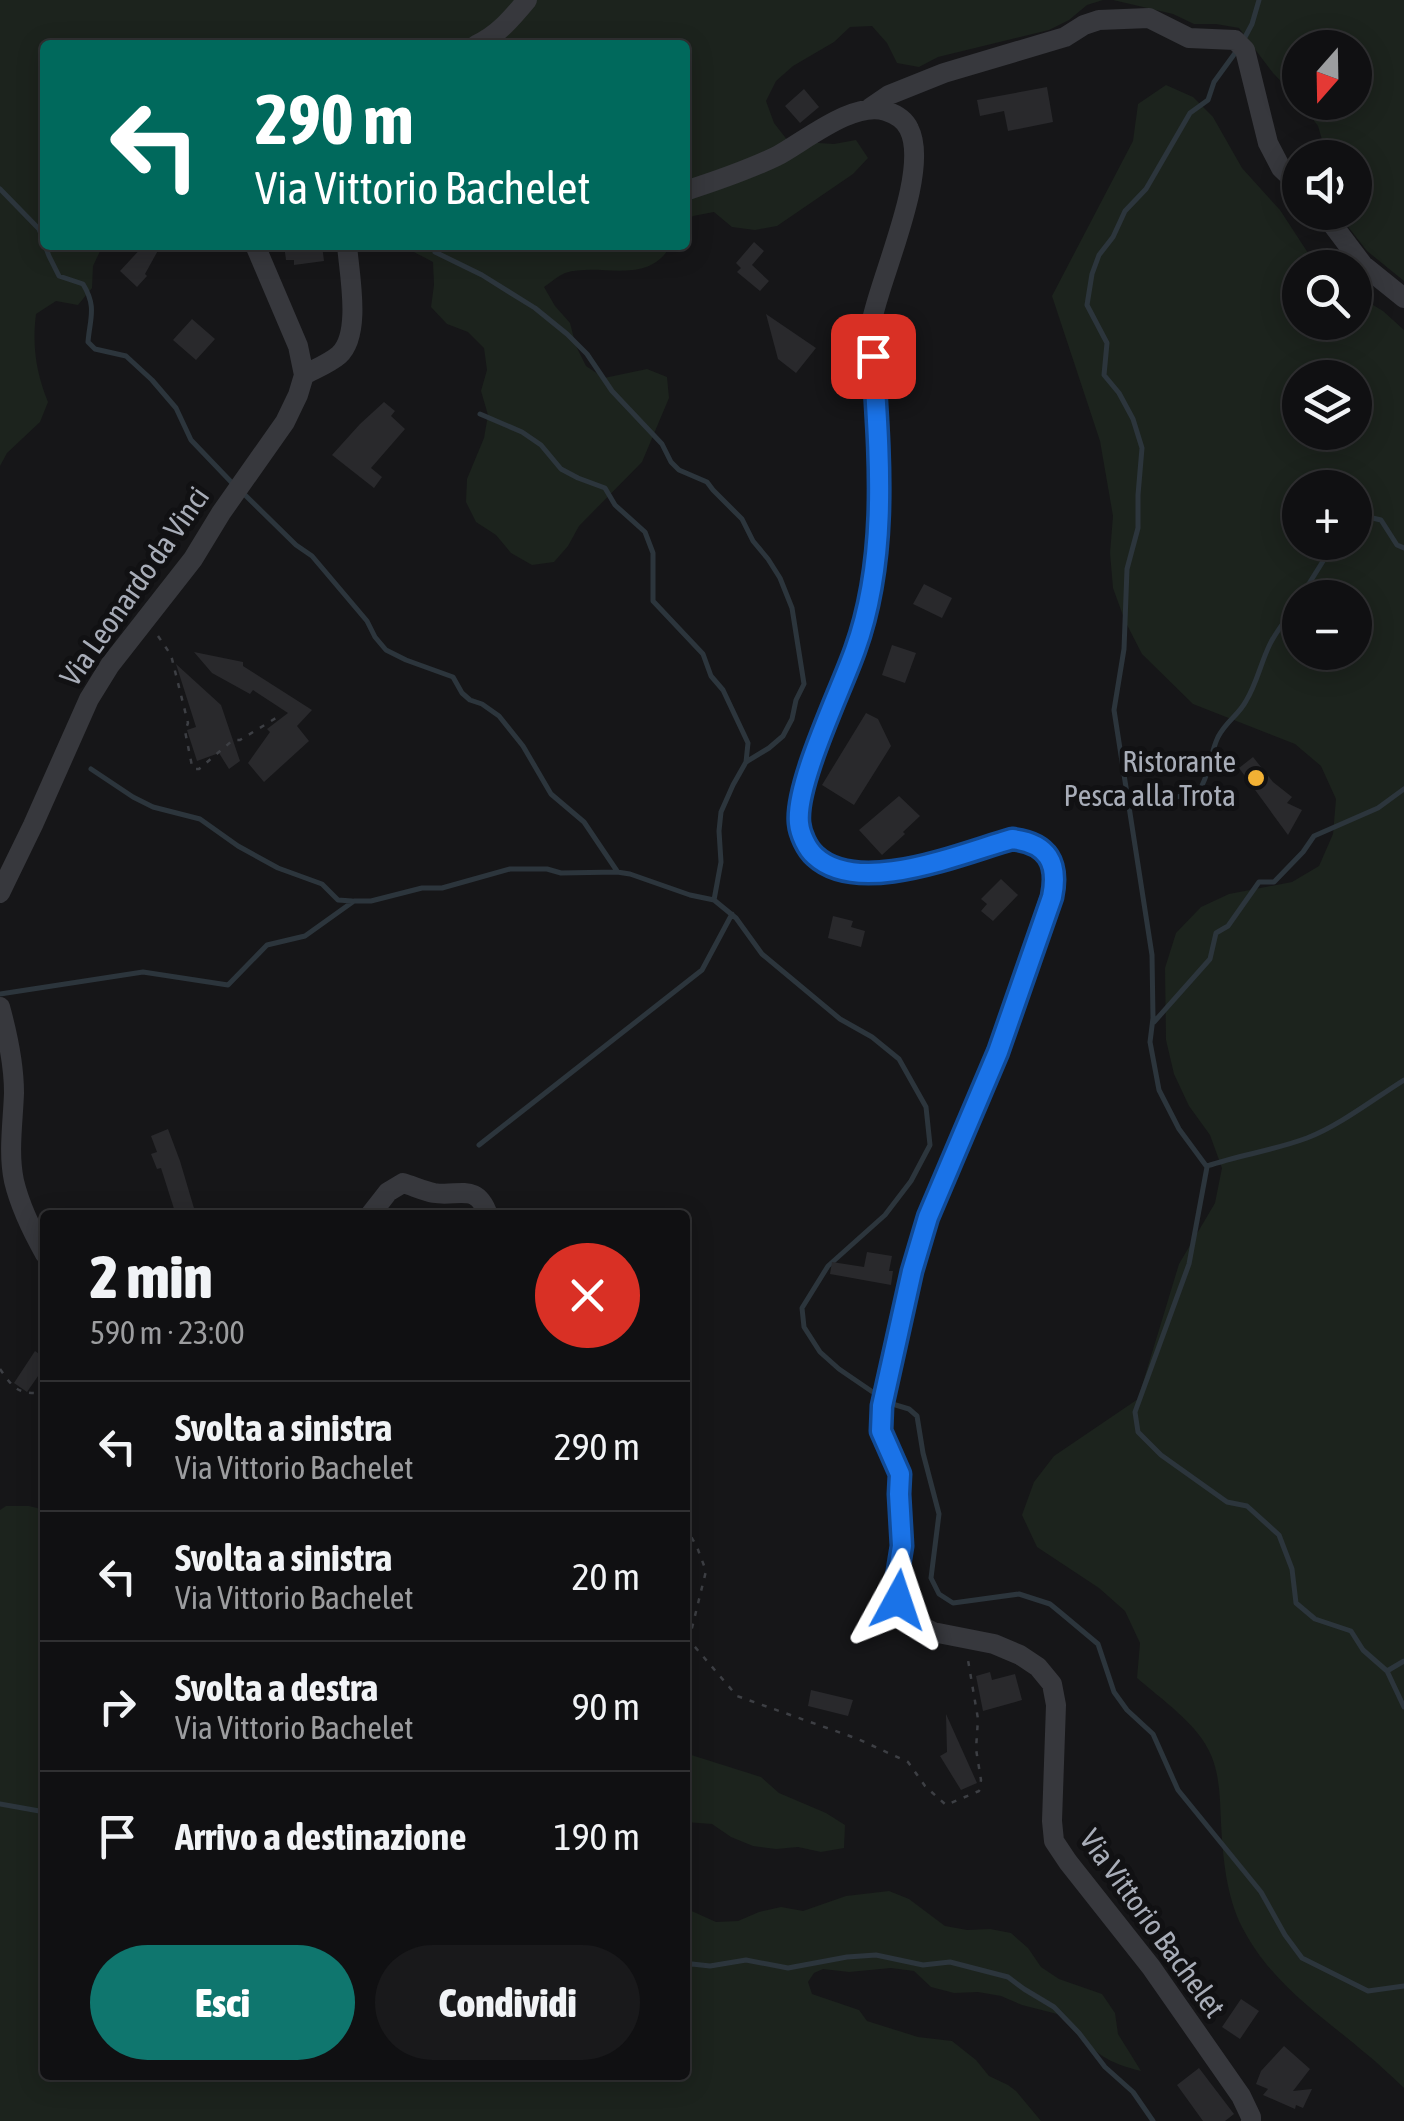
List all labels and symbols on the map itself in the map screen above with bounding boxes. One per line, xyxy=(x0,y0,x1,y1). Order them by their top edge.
north arrow xyxy=(1282,30,1372,120)
pin xyxy=(831,314,916,399)
street label: Via Leonardo da Vinci xyxy=(53,480,215,692)
place label: Ristorante Pesca alla Trota xyxy=(1063,744,1236,812)
marker: Ristorante Pesca alla Trota xyxy=(1245,767,1267,789)
position arrow xyxy=(846,1548,950,1652)
street label: Via Vittorio Bachelet xyxy=(1074,1823,1232,2023)

